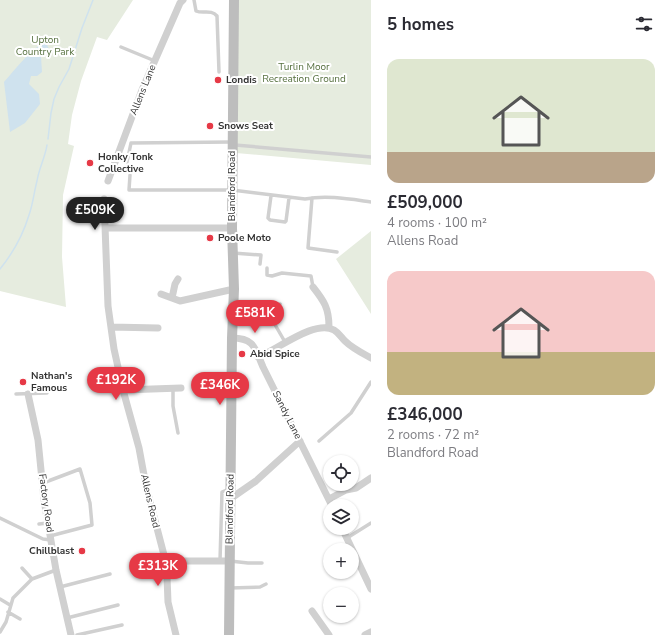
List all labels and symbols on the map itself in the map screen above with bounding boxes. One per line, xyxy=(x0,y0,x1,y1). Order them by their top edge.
park label: Upton Country Park xyxy=(16,33,75,59)
park label: Turlin Moor Recreation Ground xyxy=(262,60,346,86)
street label: Allens Lane xyxy=(127,63,159,117)
place label: Londis xyxy=(226,73,257,87)
marker: Londis xyxy=(213,75,223,85)
place label: Snows Seat xyxy=(218,119,273,133)
marker: Snows Seat xyxy=(205,121,215,131)
place label: Honky Tonk Collective xyxy=(98,150,154,176)
street label: Blandford Road xyxy=(225,151,239,221)
marker: Honky Tonk Collective xyxy=(85,158,95,168)
pin: £509K xyxy=(67,197,123,231)
place label: Poole Moto xyxy=(218,231,271,245)
marker: Poole Moto xyxy=(205,233,215,243)
pin: £581K xyxy=(227,300,283,334)
place label: Abid Spice xyxy=(250,347,300,361)
marker: Abid Spice xyxy=(237,349,247,359)
pin: £192K xyxy=(88,367,144,401)
place label: Nathan's Famous xyxy=(31,369,72,395)
pin: £346K xyxy=(192,372,248,406)
marker: Nathan's Famous xyxy=(18,377,28,387)
street label: Sandy Lane xyxy=(269,388,305,442)
street label: Factory Road xyxy=(35,473,57,533)
street label: Allens Road xyxy=(137,473,163,529)
street label: Blandford Road xyxy=(222,473,238,544)
place label: Chillblast xyxy=(29,544,74,558)
marker: Chillblast xyxy=(77,546,87,556)
pin: £313K xyxy=(130,553,186,587)

